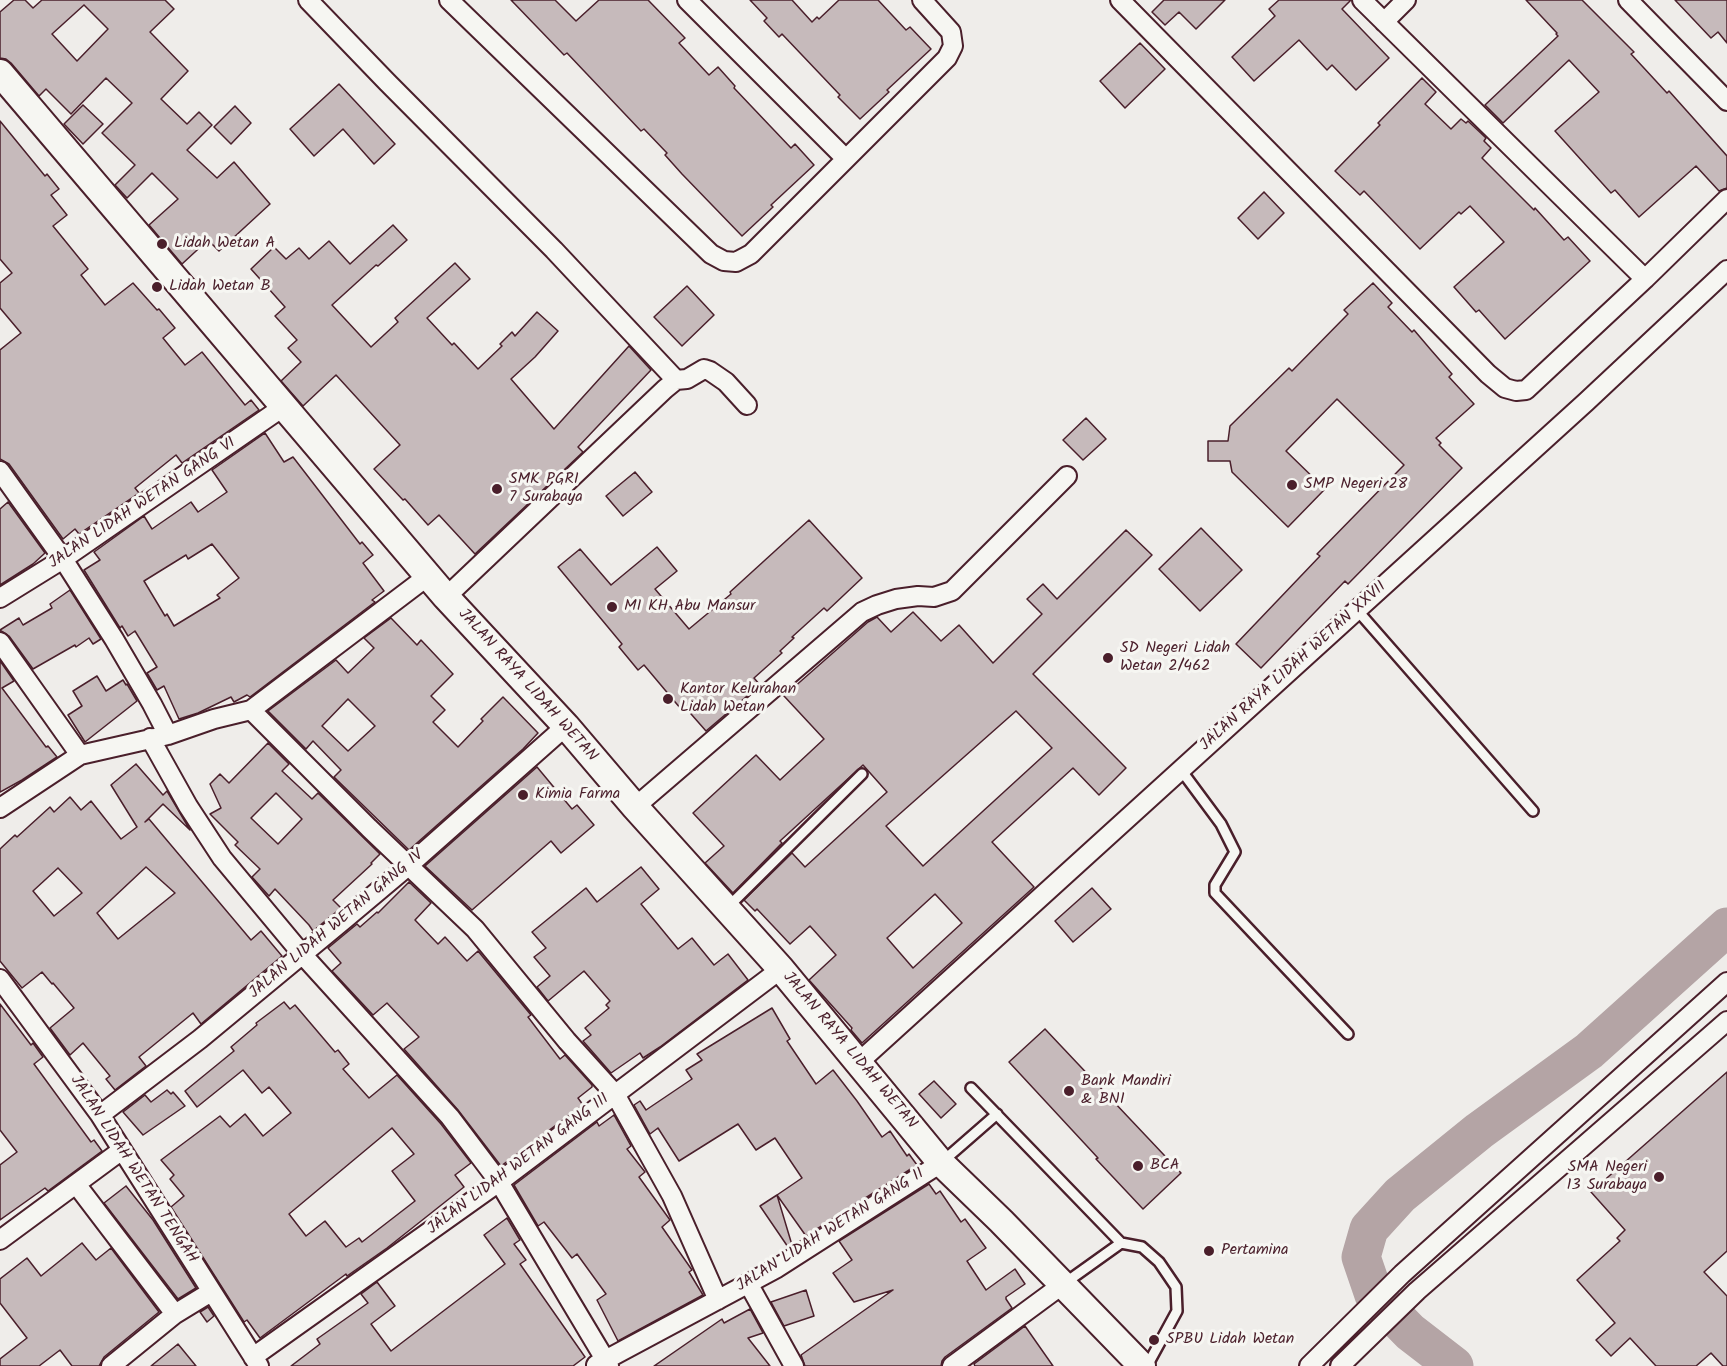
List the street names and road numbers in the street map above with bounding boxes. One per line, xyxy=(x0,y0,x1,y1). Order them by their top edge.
street label: JALAN LIDAH WETAN GANG VI xyxy=(46,434,240,574)
street label: JALAN RAYA LIDAH WETAN XXVII xyxy=(1197,578,1391,756)
street label: JALAN RAYA LIDAH WETAN xyxy=(453,606,601,766)
street label: JALAN LIDAH WETAN GANG IV xyxy=(246,847,428,1003)
street label: JALAN RAYA LIDAH WETAN xyxy=(778,969,920,1133)
street label: JALAN LIDAH WETAN TENGAH xyxy=(65,1072,201,1268)
street label: JALAN LIDAH WETAN GANG III xyxy=(424,1090,614,1240)
street label: JALAN LIDAH WETAN GANG II xyxy=(734,1165,928,1297)

